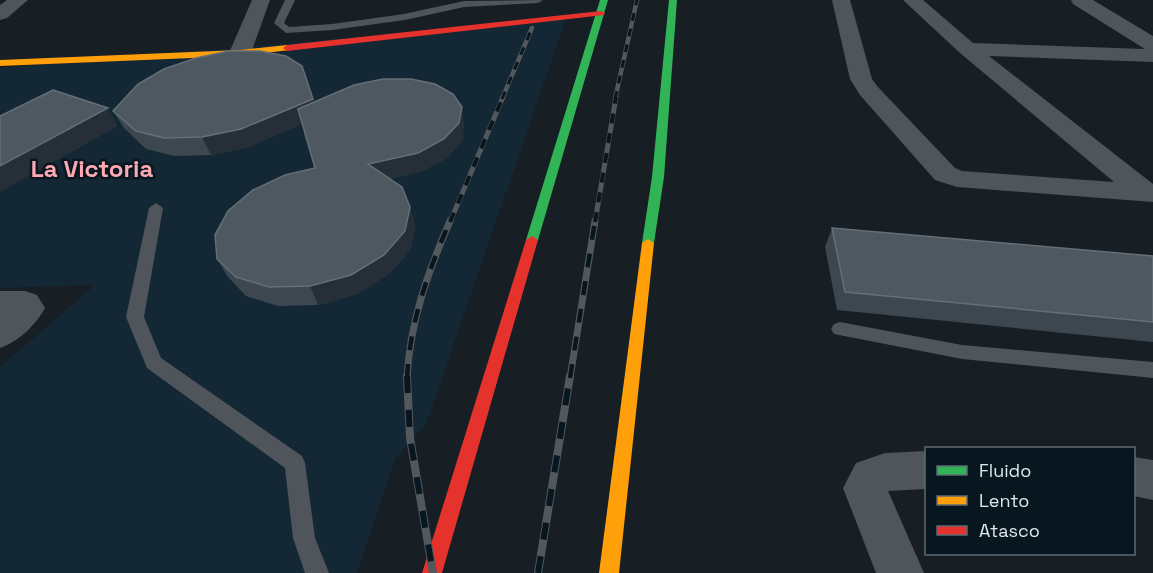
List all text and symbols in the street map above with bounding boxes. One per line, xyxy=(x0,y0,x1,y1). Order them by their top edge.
district label: La Victoria xyxy=(31,153,153,184)
legend xyxy=(925,447,1135,555)
text: Fluido xyxy=(979,459,1031,482)
text: Lento xyxy=(979,489,1029,512)
text: Atasco xyxy=(979,519,1040,542)

